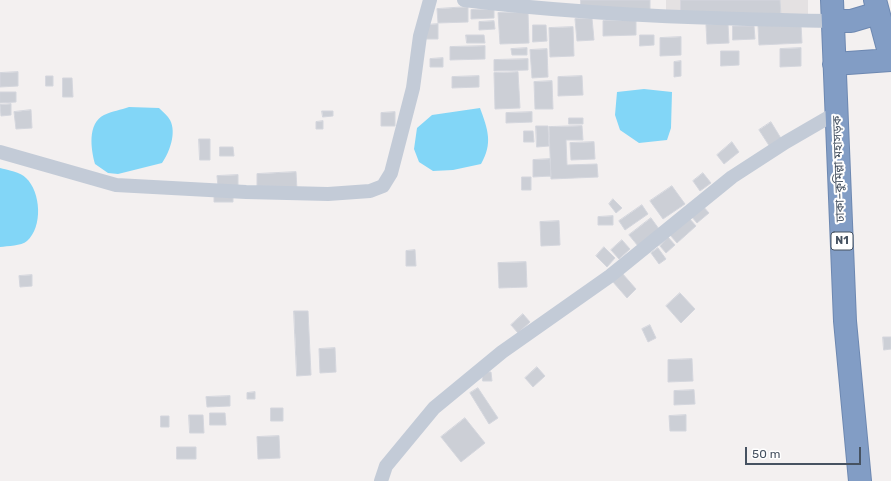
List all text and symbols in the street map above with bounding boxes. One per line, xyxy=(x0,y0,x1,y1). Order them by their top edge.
street label: ঢাকা–কুমিল্লা মহাসড়ক xyxy=(830,116,848,222)
road number: N1 xyxy=(831,232,853,250)
scale bar xyxy=(747,439,863,465)
text: 50 m xyxy=(752,447,780,461)

